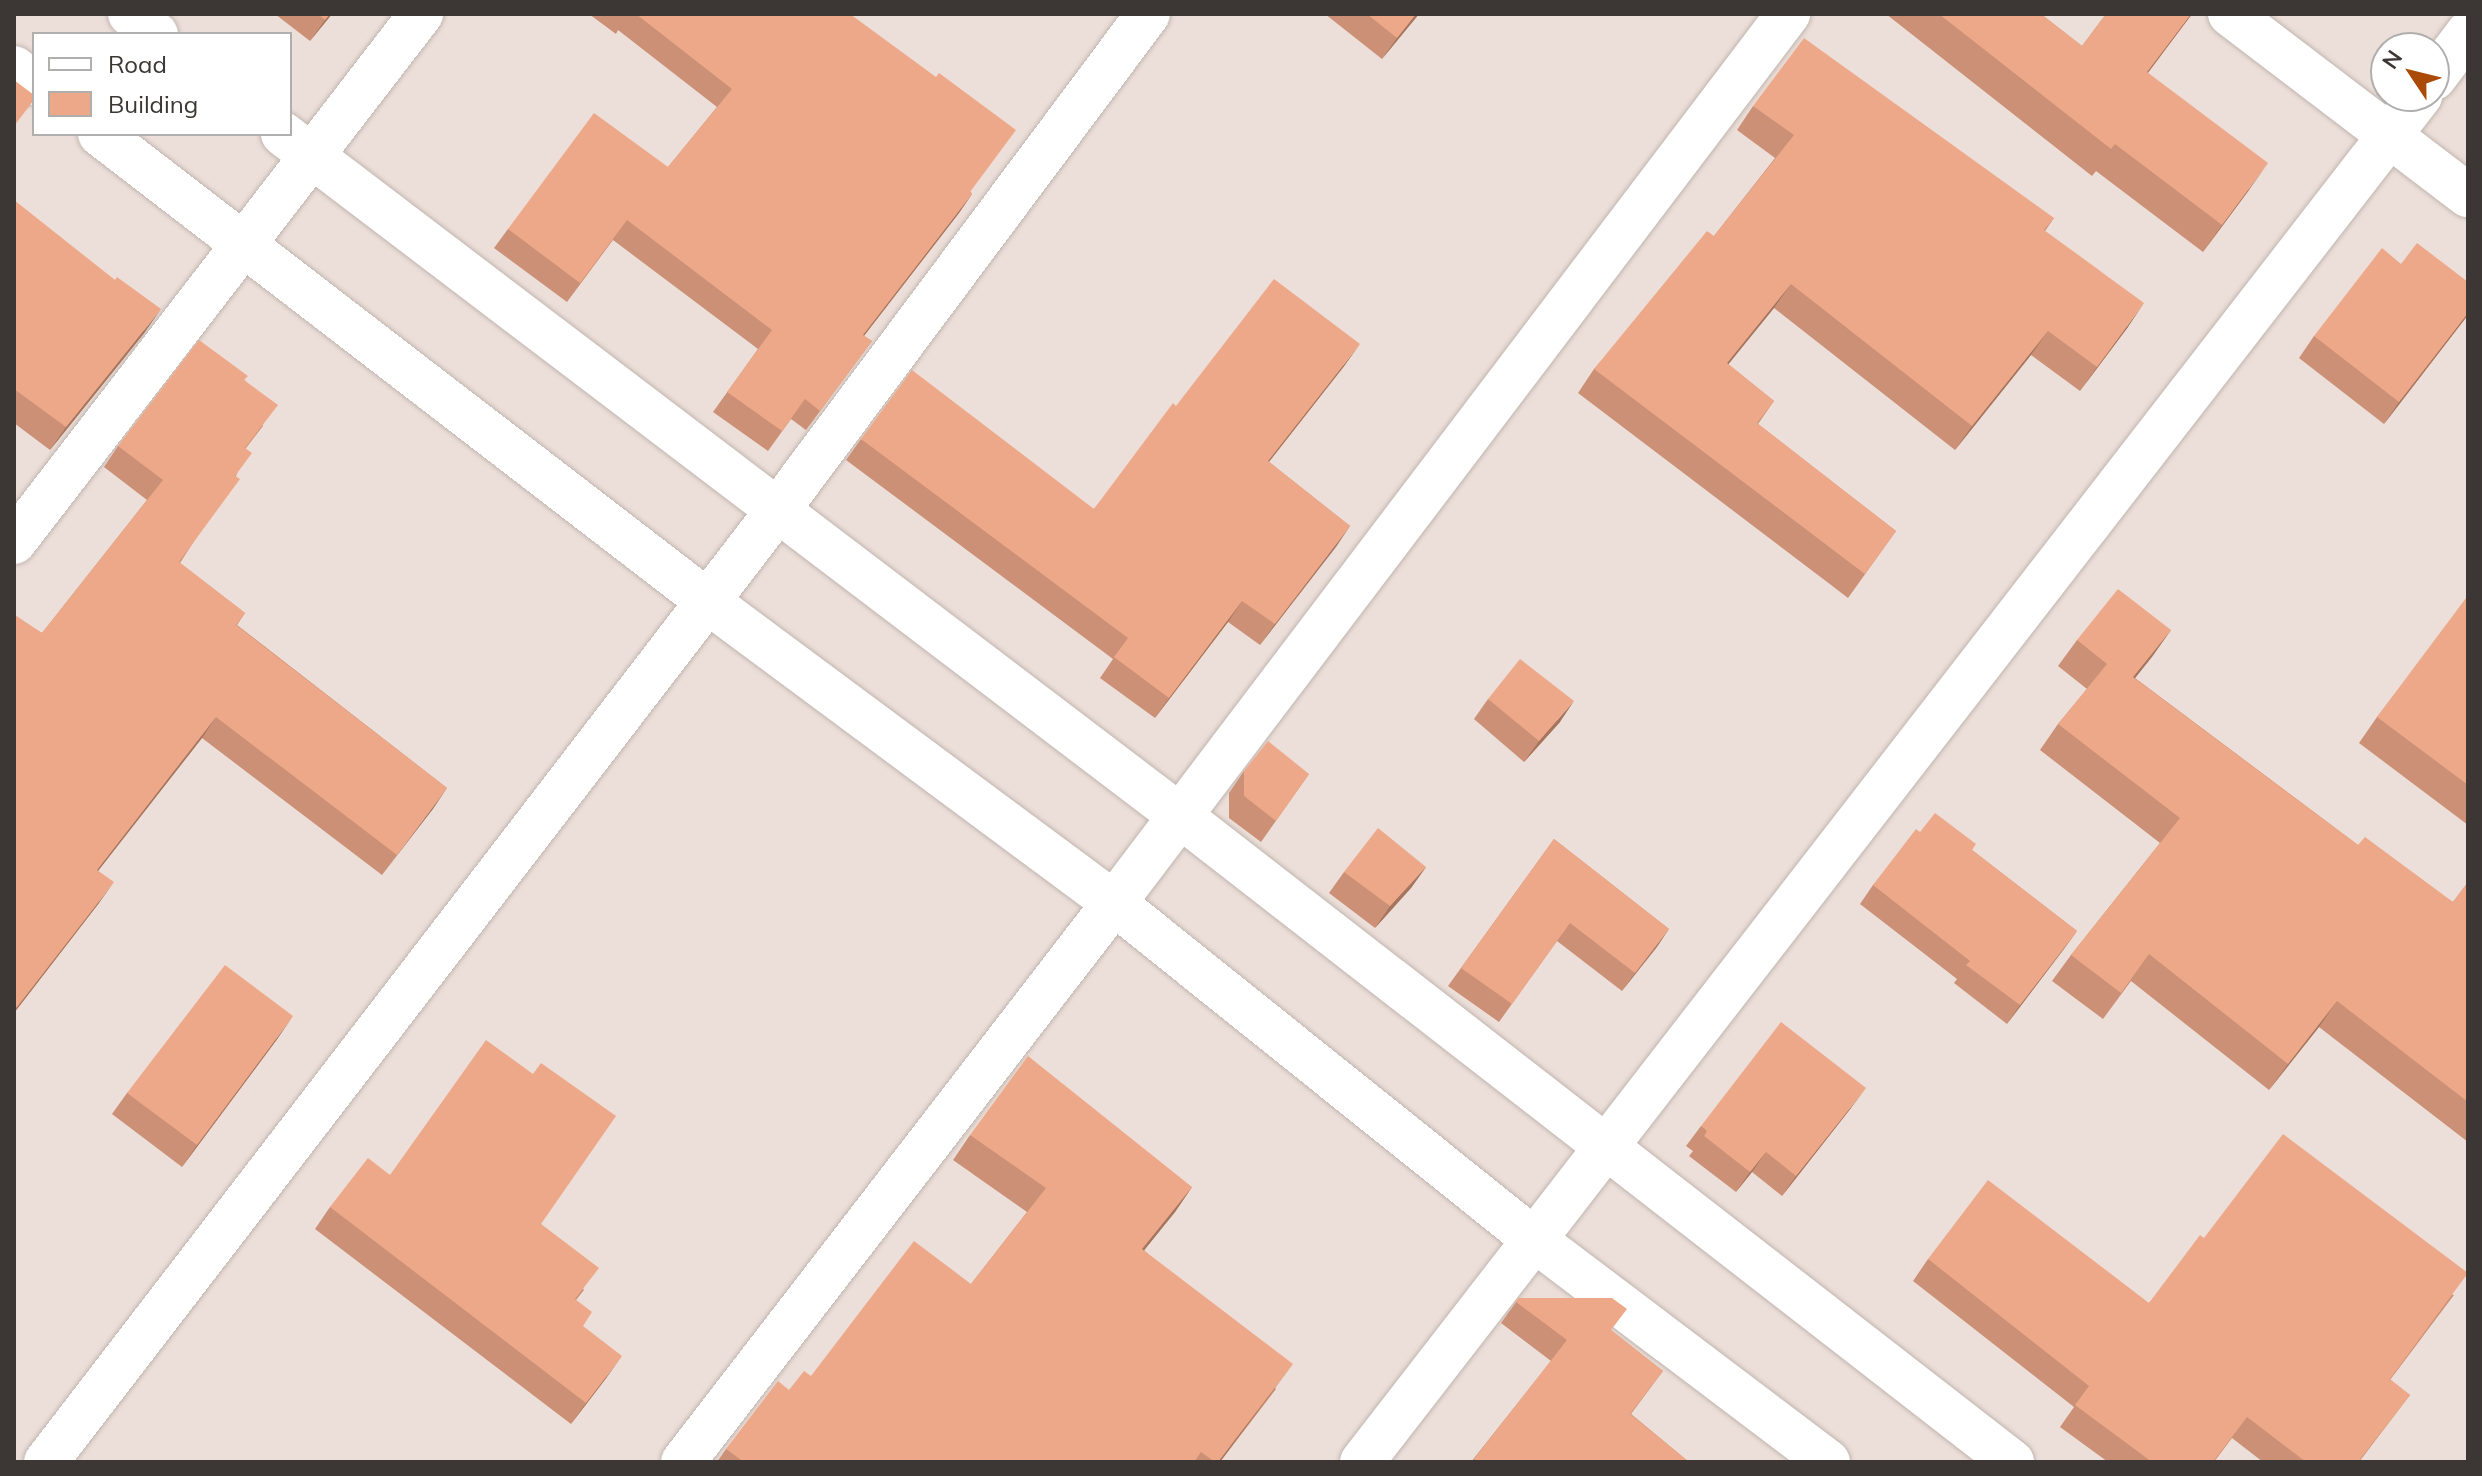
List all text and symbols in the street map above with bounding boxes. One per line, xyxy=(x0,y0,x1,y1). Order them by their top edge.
legend xyxy=(32,32,292,136)
north arrow xyxy=(2370,32,2450,112)
text: N xyxy=(2376,45,2408,74)
text: Road xyxy=(108,49,167,79)
text: Building xyxy=(108,89,198,119)

